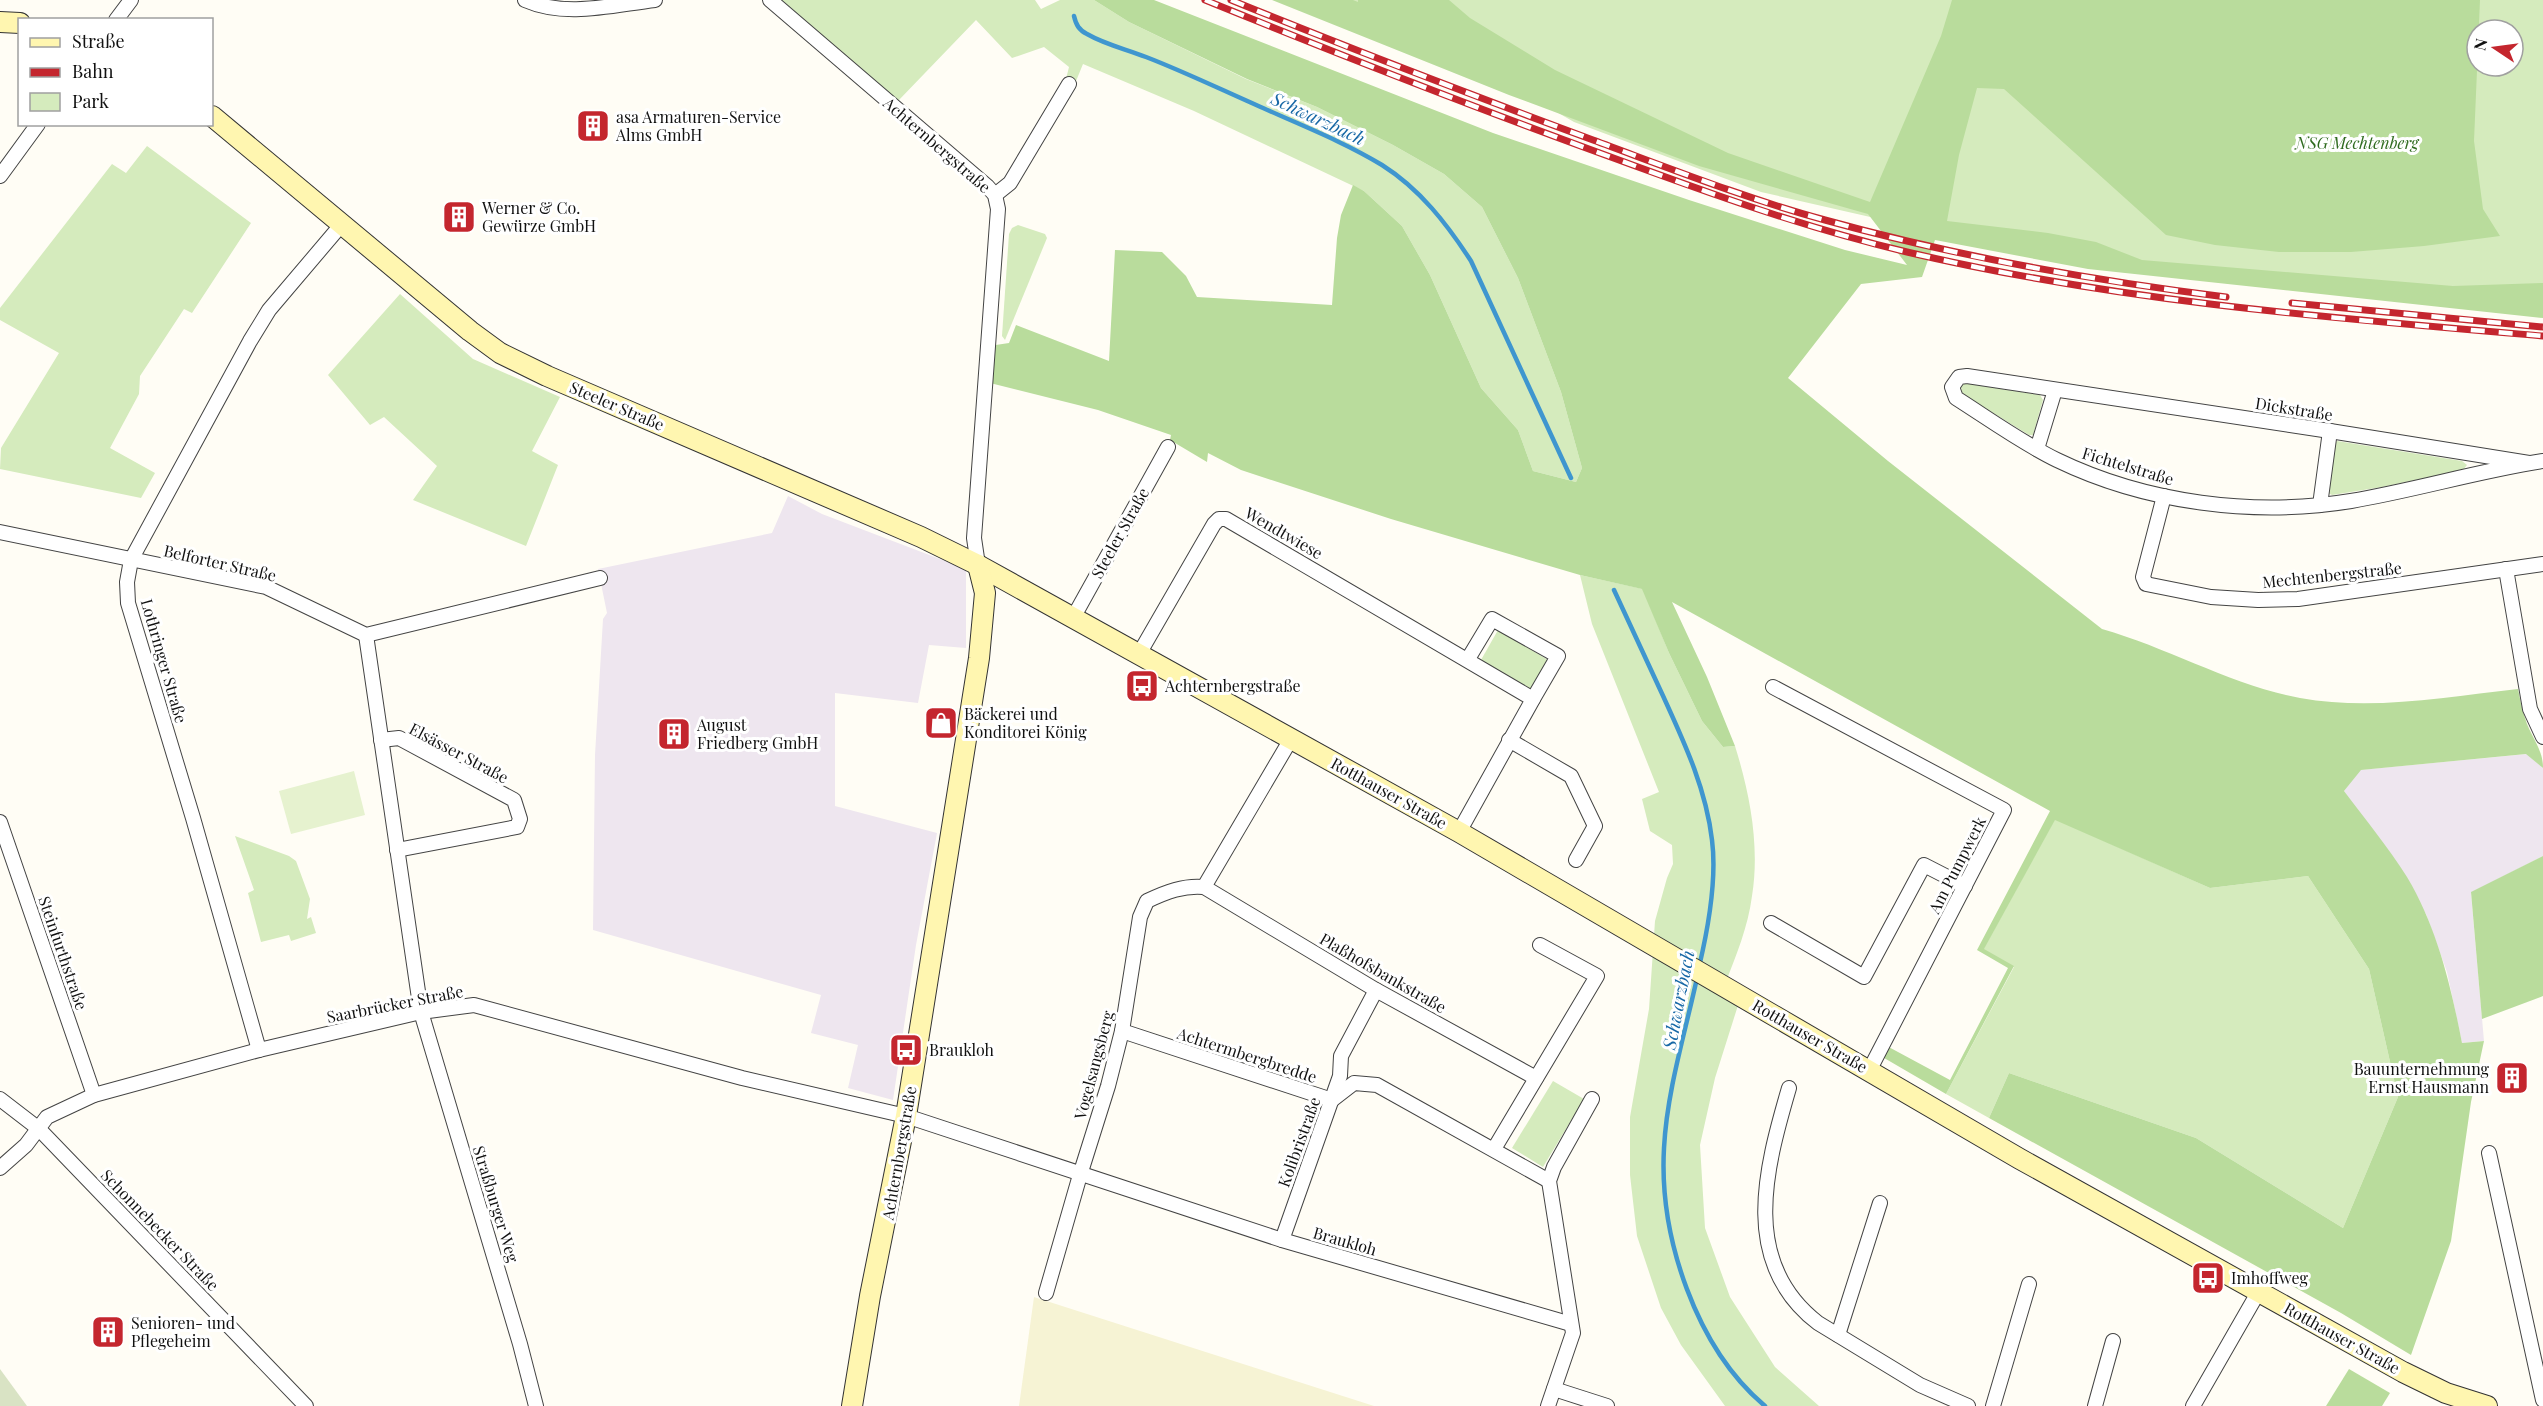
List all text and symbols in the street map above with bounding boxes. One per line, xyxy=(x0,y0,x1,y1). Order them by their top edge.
legend xyxy=(18,18,213,126)
north arrow xyxy=(2465,18,2525,78)
text: Straße xyxy=(72,29,125,53)
text: N xyxy=(2468,36,2492,53)
text: Bahn xyxy=(72,59,114,83)
water label: Schwarzbach xyxy=(1267,86,1369,150)
text: Park xyxy=(72,89,109,113)
street label: Achternbergstraße xyxy=(879,92,995,197)
place label: asa Armaturen-Service Alms GmbH xyxy=(615,106,781,145)
building icon: asa Armaturen-Service Alms GmbH xyxy=(575,108,611,144)
park label: NSG Mechtenberg xyxy=(2294,132,2420,153)
place label: Werner & Co. Gewürze GmbH xyxy=(481,197,596,236)
building icon: Werner & Co. Gewürze GmbH xyxy=(441,199,477,235)
street label: Steeler Straße xyxy=(567,376,668,435)
street label: Dickstraße xyxy=(2254,392,2334,425)
street label: Fichtelstraße xyxy=(2080,442,2176,489)
street label: Steeler Straße xyxy=(1086,484,1153,582)
street label: Wendtwiese xyxy=(1241,501,1327,563)
street label: Belforter Straße xyxy=(162,539,278,586)
street label: Mechtenbergstraße xyxy=(2261,557,2403,592)
street label: Lothringer Straße xyxy=(137,596,192,725)
bus stop icon: Achternbergstraße xyxy=(1124,668,1160,704)
place label: Achternbergstraße xyxy=(1164,675,1301,696)
place label: Bäckerei und Konditorei König xyxy=(964,703,1087,742)
shop icon: Bäckerei und Konditorei König xyxy=(923,705,959,741)
place label: August Friedberg GmbH xyxy=(696,714,818,753)
building icon: August Friedberg GmbH xyxy=(656,716,692,752)
street label: Elsässer Straße xyxy=(406,718,512,788)
street label: Rotthauser Straße xyxy=(1328,752,1451,833)
street label: Am Pumpwerk xyxy=(1923,813,1990,918)
street label: Steinfurthstraße xyxy=(34,893,93,1012)
street label: Plaßhofsbankstraße xyxy=(1316,928,1450,1017)
water label: Schwarzbach xyxy=(1656,948,1699,1053)
street label: Saarbrücker Straße xyxy=(325,980,465,1027)
street label: Rotthauser Straße xyxy=(1749,994,1872,1077)
street label: Vogelsangsberg xyxy=(1069,1008,1118,1122)
street label: Achtermbergbredde xyxy=(1174,1022,1320,1087)
bus stop icon: Braukloh xyxy=(888,1032,924,1068)
place label: Braukloh xyxy=(929,1039,995,1060)
place label: Bauunternehmung Ernst Hausmann xyxy=(2354,1058,2490,1097)
building icon: Bauunternehmung Ernst Hausmann xyxy=(2494,1060,2530,1096)
street label: Achternbergstraße xyxy=(876,1084,921,1223)
street label: Kolibristraße xyxy=(1273,1094,1325,1190)
street label: Straßburger Weg xyxy=(469,1143,524,1265)
street label: Schonnebecker Straße xyxy=(97,1165,224,1295)
street label: Braukloh xyxy=(1311,1221,1380,1260)
bus stop icon: Imhoffweg xyxy=(2190,1260,2226,1296)
place label: Imhoffweg xyxy=(2231,1267,2309,1288)
street label: Rotthauser Straße xyxy=(2281,1297,2404,1378)
place label: Senioren- und Pflegeheim xyxy=(131,1312,235,1351)
building icon: Senioren- und Pflegeheim xyxy=(90,1314,126,1350)

